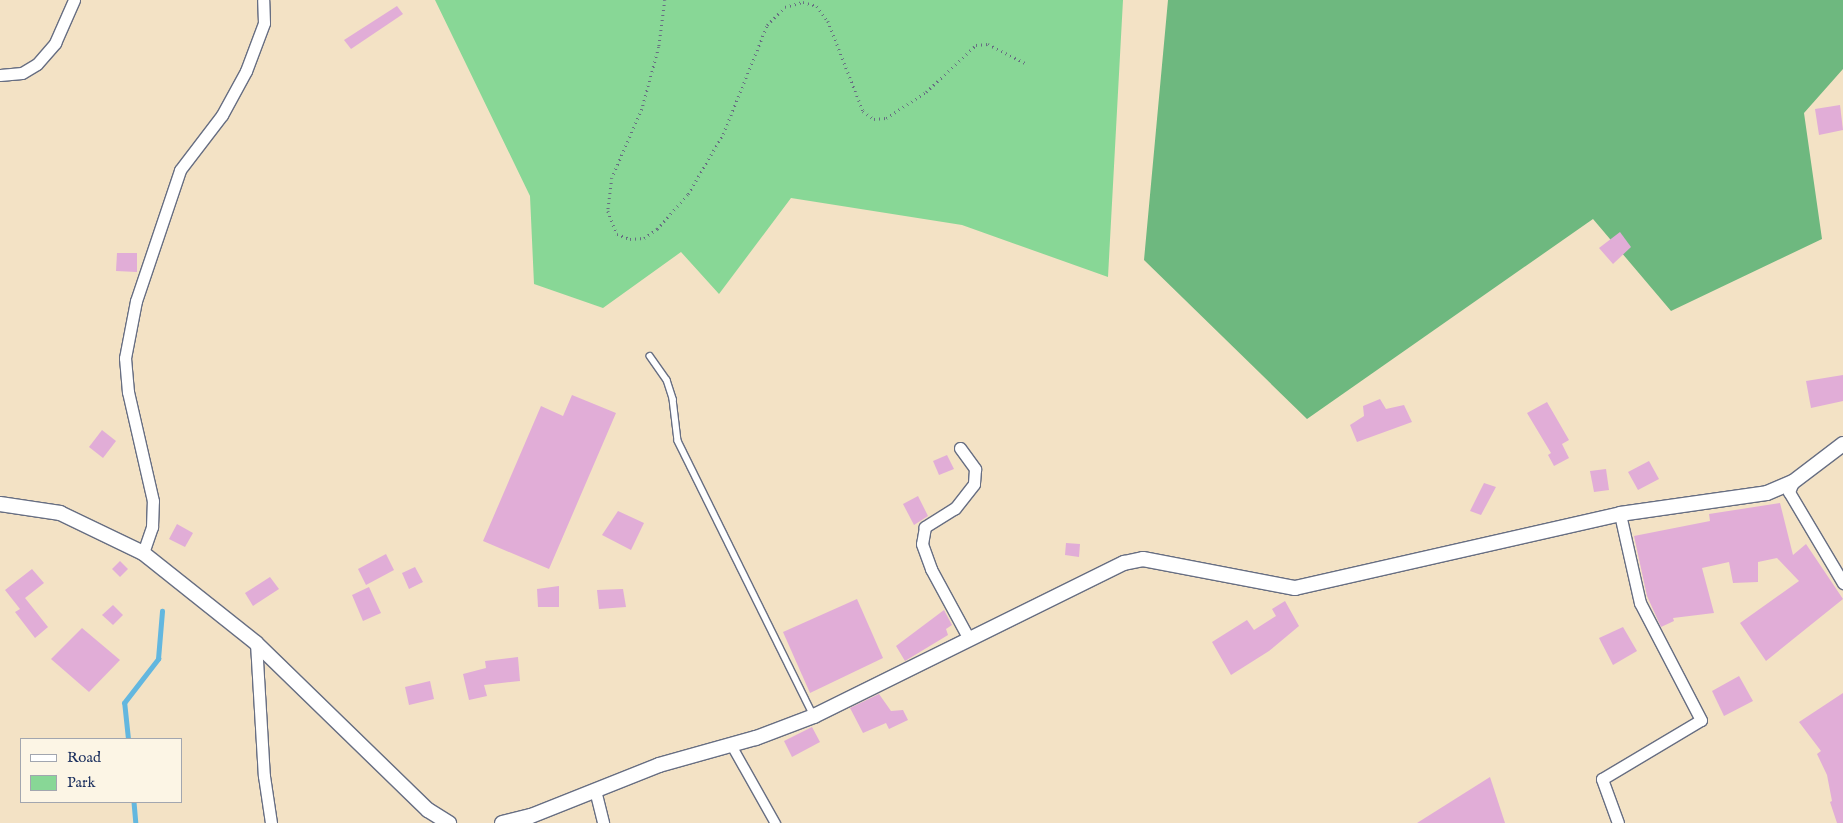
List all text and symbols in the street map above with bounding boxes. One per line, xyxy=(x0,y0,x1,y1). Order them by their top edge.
legend xyxy=(20,738,182,803)
text: Road xyxy=(67,748,101,767)
text: Park xyxy=(67,773,96,792)

